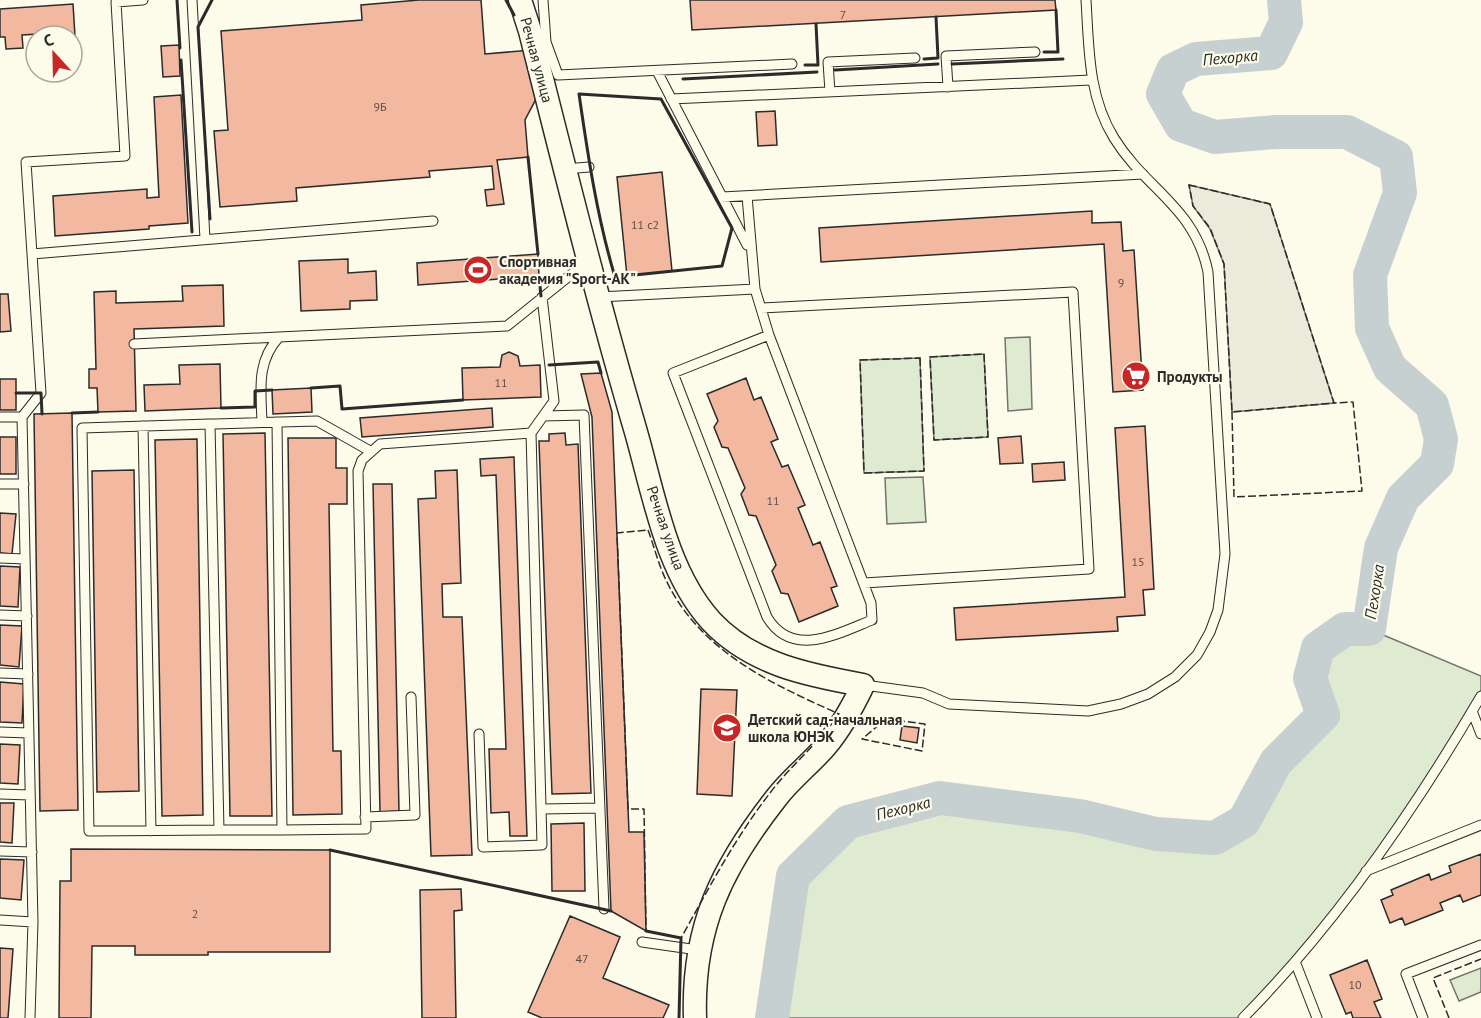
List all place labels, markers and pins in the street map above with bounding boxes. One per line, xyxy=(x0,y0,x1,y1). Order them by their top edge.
place label: Спортивная академия "Sport-AK" xyxy=(499,252,636,288)
sports icon: Спортивная академия "Sport-AK" xyxy=(462,254,494,286)
supermarket icon: Продукты xyxy=(1120,360,1152,392)
place label: Продукты xyxy=(1157,367,1223,386)
place label: Детский сад-начальная школа ЮНЭК xyxy=(748,710,902,746)
school or university icon: Детский сад-начальная школа ЮНЭК xyxy=(711,712,743,744)

